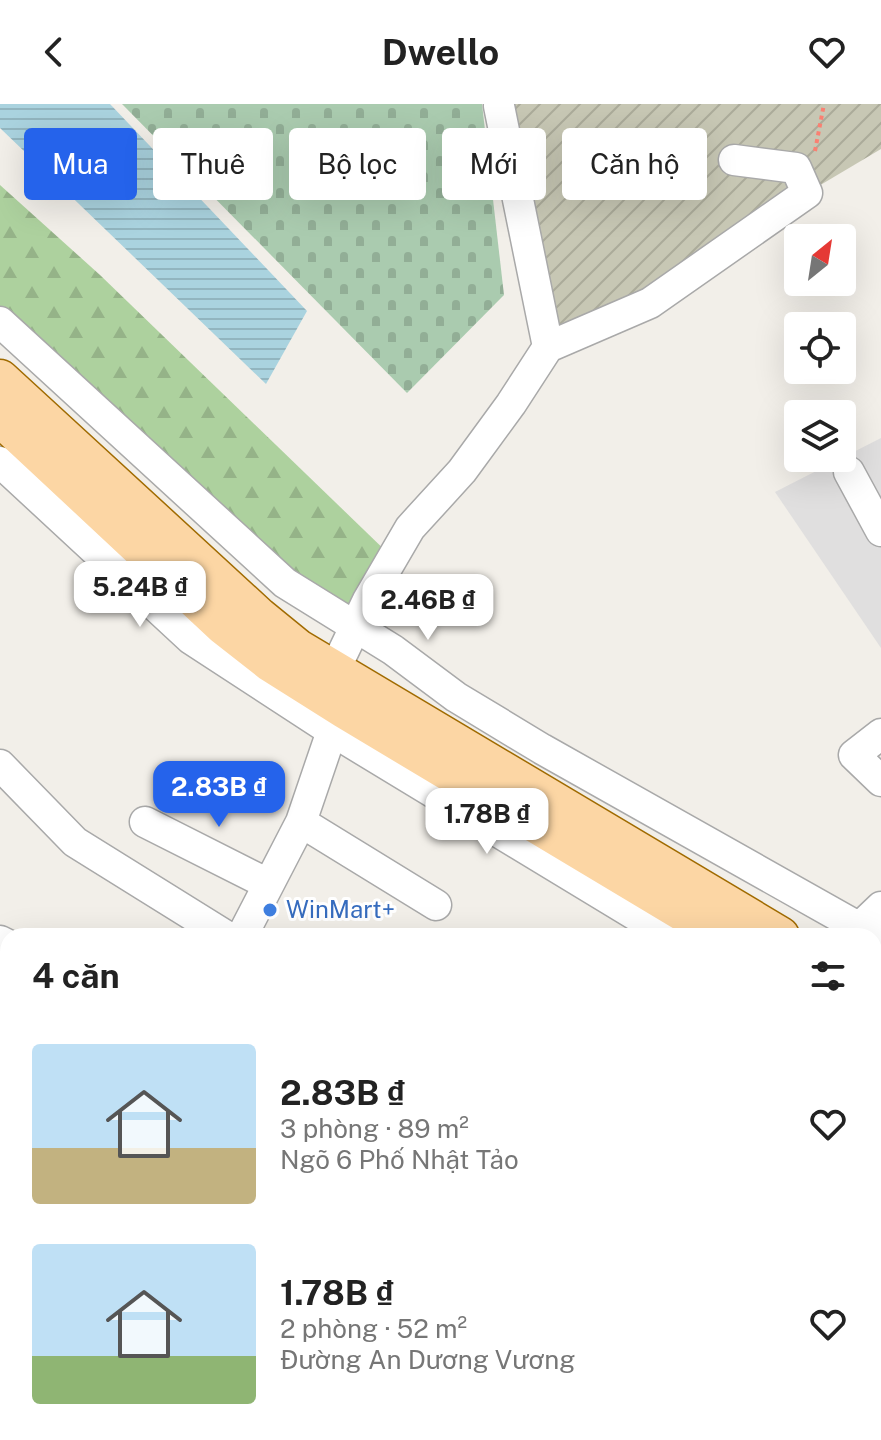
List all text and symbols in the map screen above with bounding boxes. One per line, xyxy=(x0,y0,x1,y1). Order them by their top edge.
icon: back xyxy=(32,30,76,74)
icon: heart xyxy=(805,30,849,74)
text: Dwello xyxy=(382,31,499,73)
chip: Mua xyxy=(24,128,137,200)
chip: Thuê xyxy=(153,128,273,200)
chip: Bộ lọc xyxy=(289,128,426,200)
chip: Mới xyxy=(442,128,546,200)
chip: Căn hộ xyxy=(562,128,707,200)
north arrow xyxy=(784,224,856,296)
map controls xyxy=(784,224,856,472)
button: locate xyxy=(784,312,856,384)
button: layers xyxy=(784,400,856,472)
pin: 5.24B ₫ xyxy=(66,561,214,629)
text: 5.24B ₫ xyxy=(92,571,188,602)
pin: 2.46B ₫ xyxy=(354,574,502,642)
text: 2.46B ₫ xyxy=(380,584,476,615)
pin: 2.83B ₫ xyxy=(145,761,293,829)
text: 2.83B ₫ xyxy=(171,771,267,802)
pin: 1.78B ₫ xyxy=(413,788,561,856)
text: 1.78B ₫ xyxy=(443,798,531,829)
place label: WinMart+ xyxy=(286,895,395,923)
marker: WinMart+ xyxy=(261,901,279,919)
icon: filters xyxy=(806,954,850,998)
text: 4 căn xyxy=(32,956,120,996)
text: 2.83B ₫ xyxy=(280,1073,405,1113)
icon: home xyxy=(96,1076,192,1172)
icon: heart xyxy=(806,1102,850,1146)
text: 3 phòng · 89 m² xyxy=(280,1113,469,1144)
text: Ngõ 6 Phố Nhật Tảo xyxy=(280,1144,519,1175)
text: 1.78B ₫ xyxy=(280,1273,394,1313)
icon: home xyxy=(96,1276,192,1372)
icon: heart xyxy=(806,1302,850,1346)
text: 2 phòng · 52 m² xyxy=(280,1313,467,1344)
text: Đường An Dương Vương xyxy=(280,1344,575,1375)

